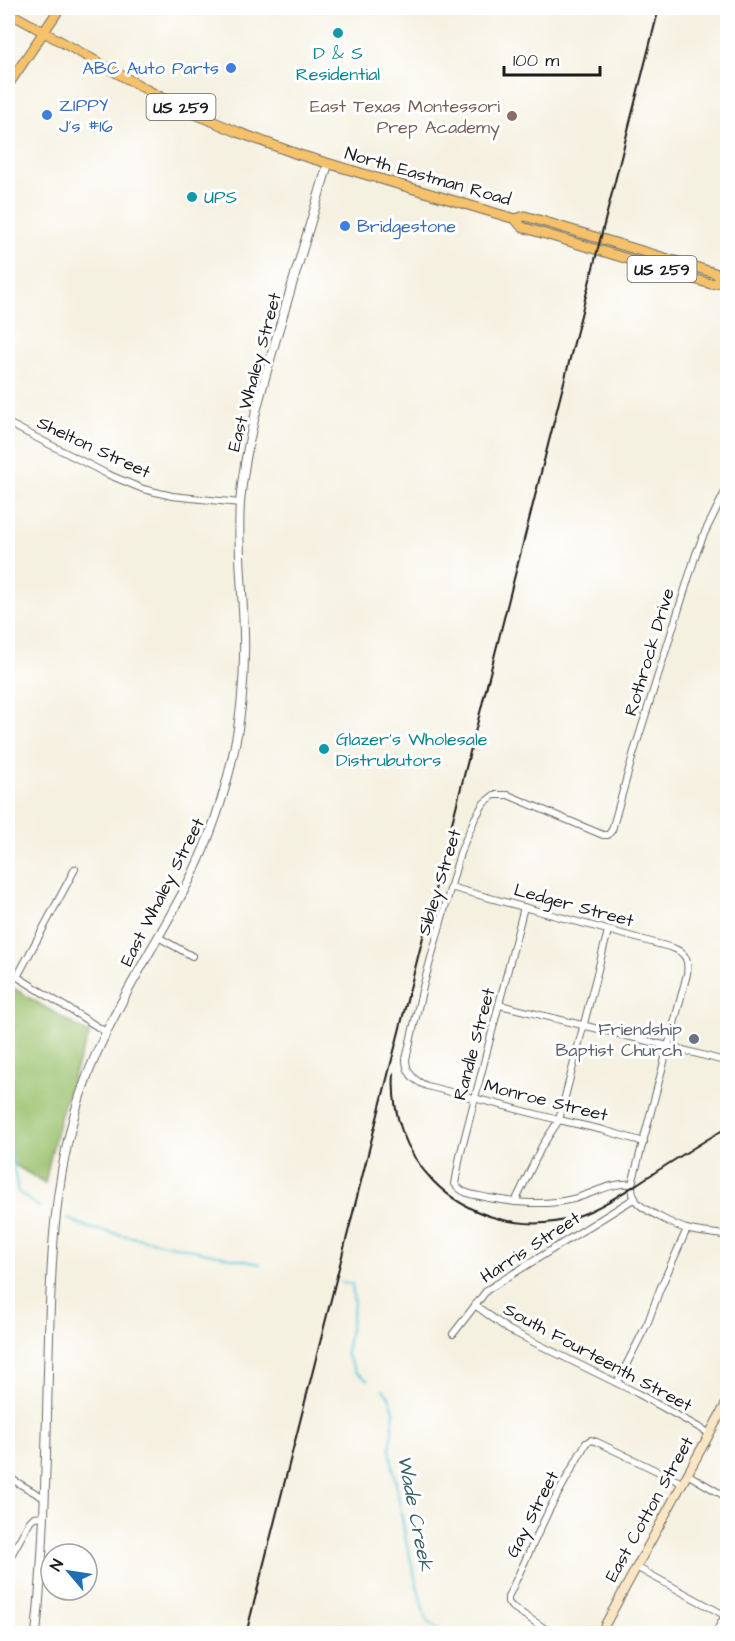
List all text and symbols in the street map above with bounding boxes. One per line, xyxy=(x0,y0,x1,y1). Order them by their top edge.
marker: D & S Residential xyxy=(331,26,345,40)
scale bar xyxy=(504,39,600,77)
place label: D & S Residential xyxy=(296,41,380,87)
text: 100 m xyxy=(513,48,559,73)
place label: ABC Auto Parts xyxy=(83,56,219,81)
marker: ABC Auto Parts xyxy=(224,61,238,75)
place label: ZIPPY J's #16 xyxy=(59,93,113,139)
road number: US 259 xyxy=(146,94,216,120)
place label: East Texas Montessori Prep Academy xyxy=(310,94,500,141)
marker: ZIPPY J's #16 xyxy=(40,108,54,122)
marker: East Texas Montessori Prep Academy xyxy=(505,109,519,123)
street label: North Eastman Road xyxy=(342,141,514,212)
place label: UPS xyxy=(204,185,237,210)
marker: UPS xyxy=(185,190,199,204)
place label: Bridgestone xyxy=(357,214,456,240)
marker: Bridgestone xyxy=(338,219,352,233)
road number: US 259 xyxy=(628,256,696,282)
street label: East Whaley Street xyxy=(221,289,289,455)
street label: Shelton Street xyxy=(33,410,155,485)
street label: Rothrock Drive xyxy=(618,585,681,719)
place label: Glazer's Wholesale Distrubutors xyxy=(336,727,488,773)
marker: Glazer's Wholesale Distrubutors xyxy=(317,742,331,756)
street label: East Whaley Street xyxy=(114,813,212,971)
street label: Sibley Street xyxy=(412,825,469,938)
street label: Ledger Street xyxy=(511,877,637,935)
street label: Randle Street xyxy=(447,984,502,1103)
place label: Friendship Baptist Church xyxy=(555,1017,682,1063)
marker: Friendship Baptist Church xyxy=(687,1032,701,1046)
street label: Monroe Street xyxy=(481,1073,611,1128)
street label: Harris Street xyxy=(475,1205,586,1289)
street label: South Fourteenth Street xyxy=(499,1297,697,1418)
street label: East Cotton Street xyxy=(599,1431,700,1586)
water label: Wade Creek xyxy=(390,1453,440,1574)
street label: Gay Street xyxy=(500,1466,566,1562)
north arrow xyxy=(39,1542,99,1602)
text: N xyxy=(45,1555,69,1575)

